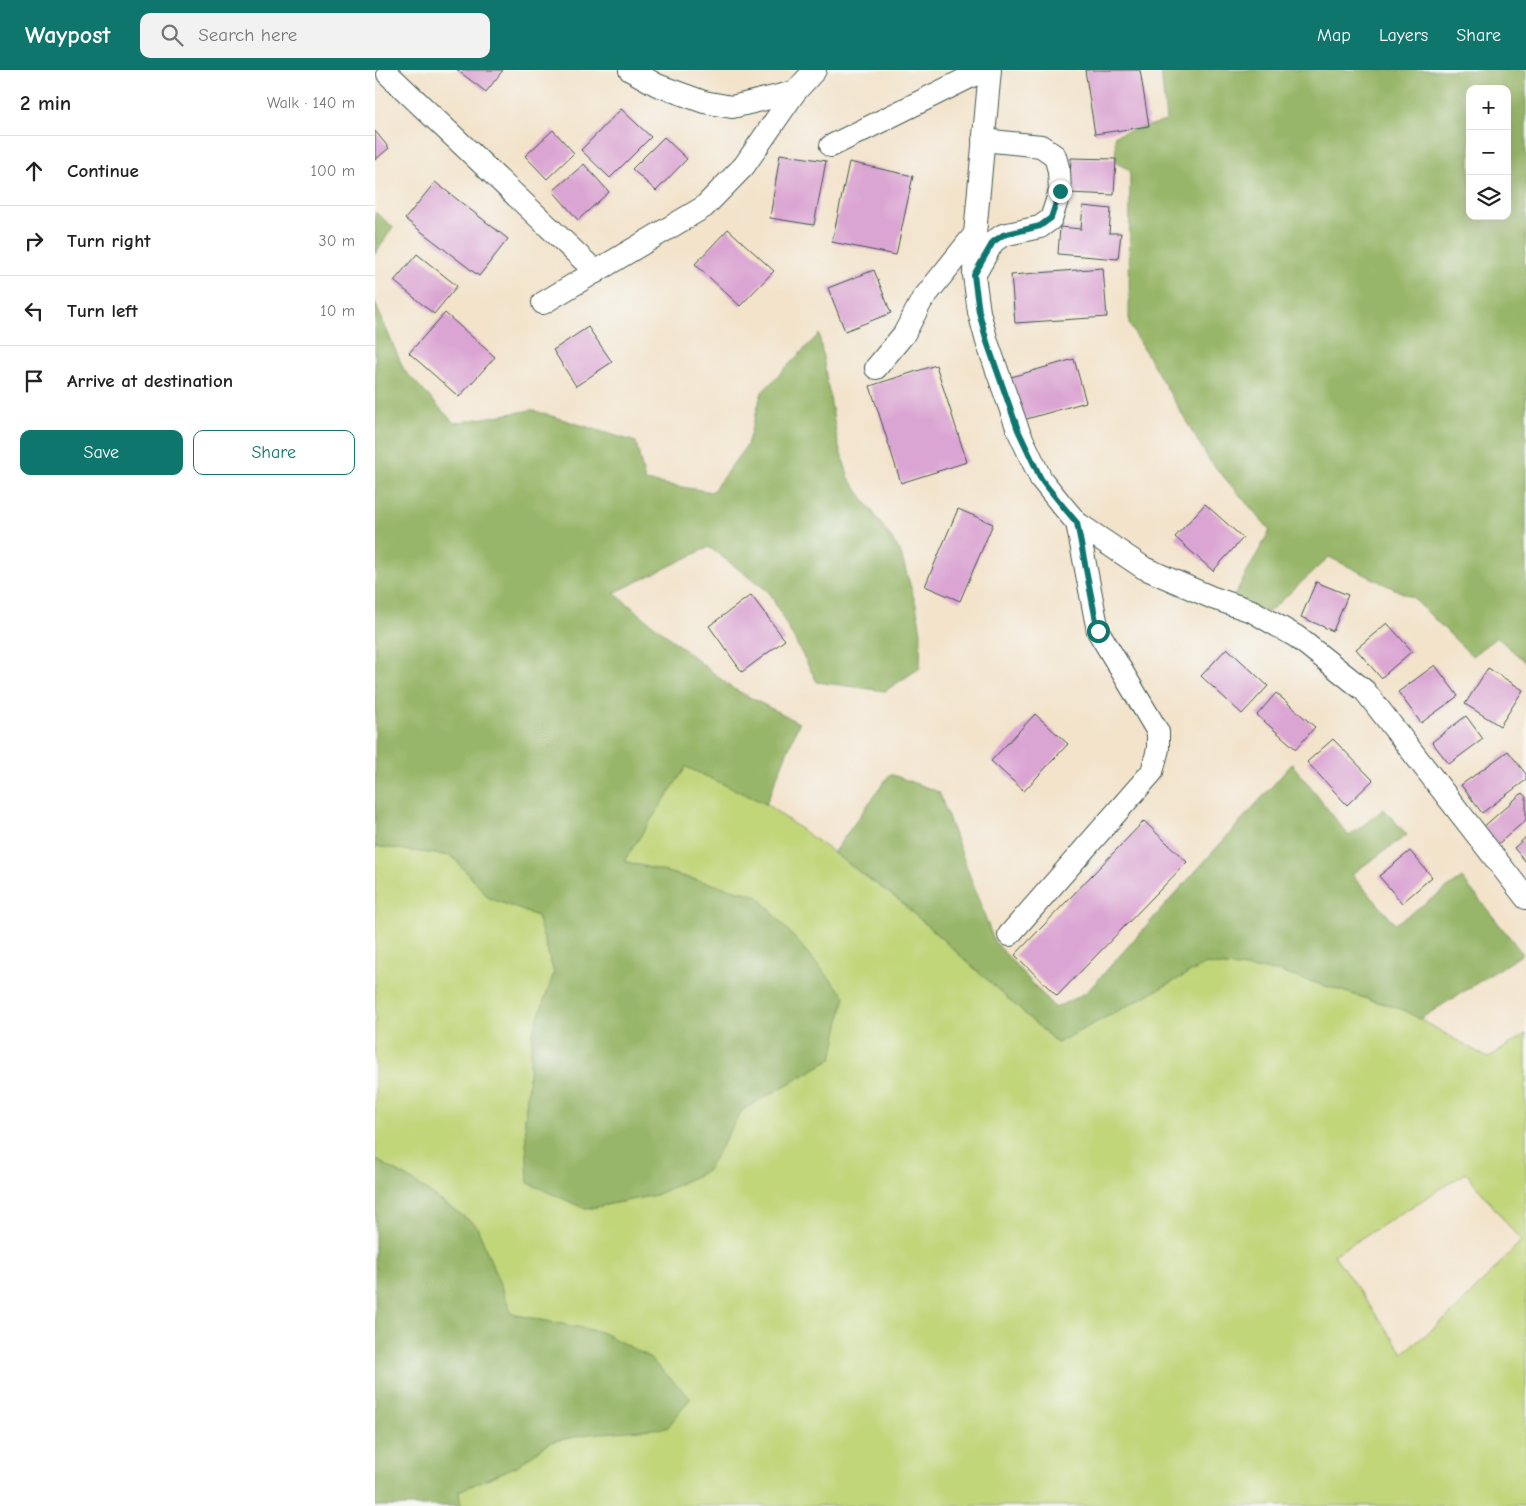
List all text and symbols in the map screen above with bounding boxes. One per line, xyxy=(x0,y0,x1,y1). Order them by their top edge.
search box xyxy=(140,13,490,58)
text: Waypost xyxy=(25,21,110,49)
icon: search xyxy=(158,21,186,49)
text: Search here xyxy=(198,24,297,46)
text: Map xyxy=(1317,25,1351,46)
text: Layers xyxy=(1379,25,1428,46)
text: Share xyxy=(1456,25,1501,46)
map controls xyxy=(1466,85,1511,220)
button: + xyxy=(1466,85,1511,130)
text: 2 min xyxy=(20,91,71,115)
text: Walk · 140 m xyxy=(267,94,355,112)
button: − xyxy=(1466,130,1511,175)
icon: ahead xyxy=(20,157,48,185)
text: Continue xyxy=(67,160,139,182)
text: 100 m xyxy=(311,162,355,180)
button: layers xyxy=(1466,175,1511,220)
route end xyxy=(1049,180,1072,203)
icon: right xyxy=(20,227,48,255)
text: Turn right xyxy=(67,230,151,252)
text: 30 m xyxy=(319,232,355,250)
icon: left xyxy=(20,297,48,325)
text: Turn left xyxy=(67,300,138,322)
text: 10 m xyxy=(320,302,355,320)
icon: arrive xyxy=(20,367,48,395)
text: Arrive at destination xyxy=(67,370,233,392)
button: Save xyxy=(20,430,183,475)
button: Share xyxy=(193,430,355,475)
route start xyxy=(1087,620,1110,643)

